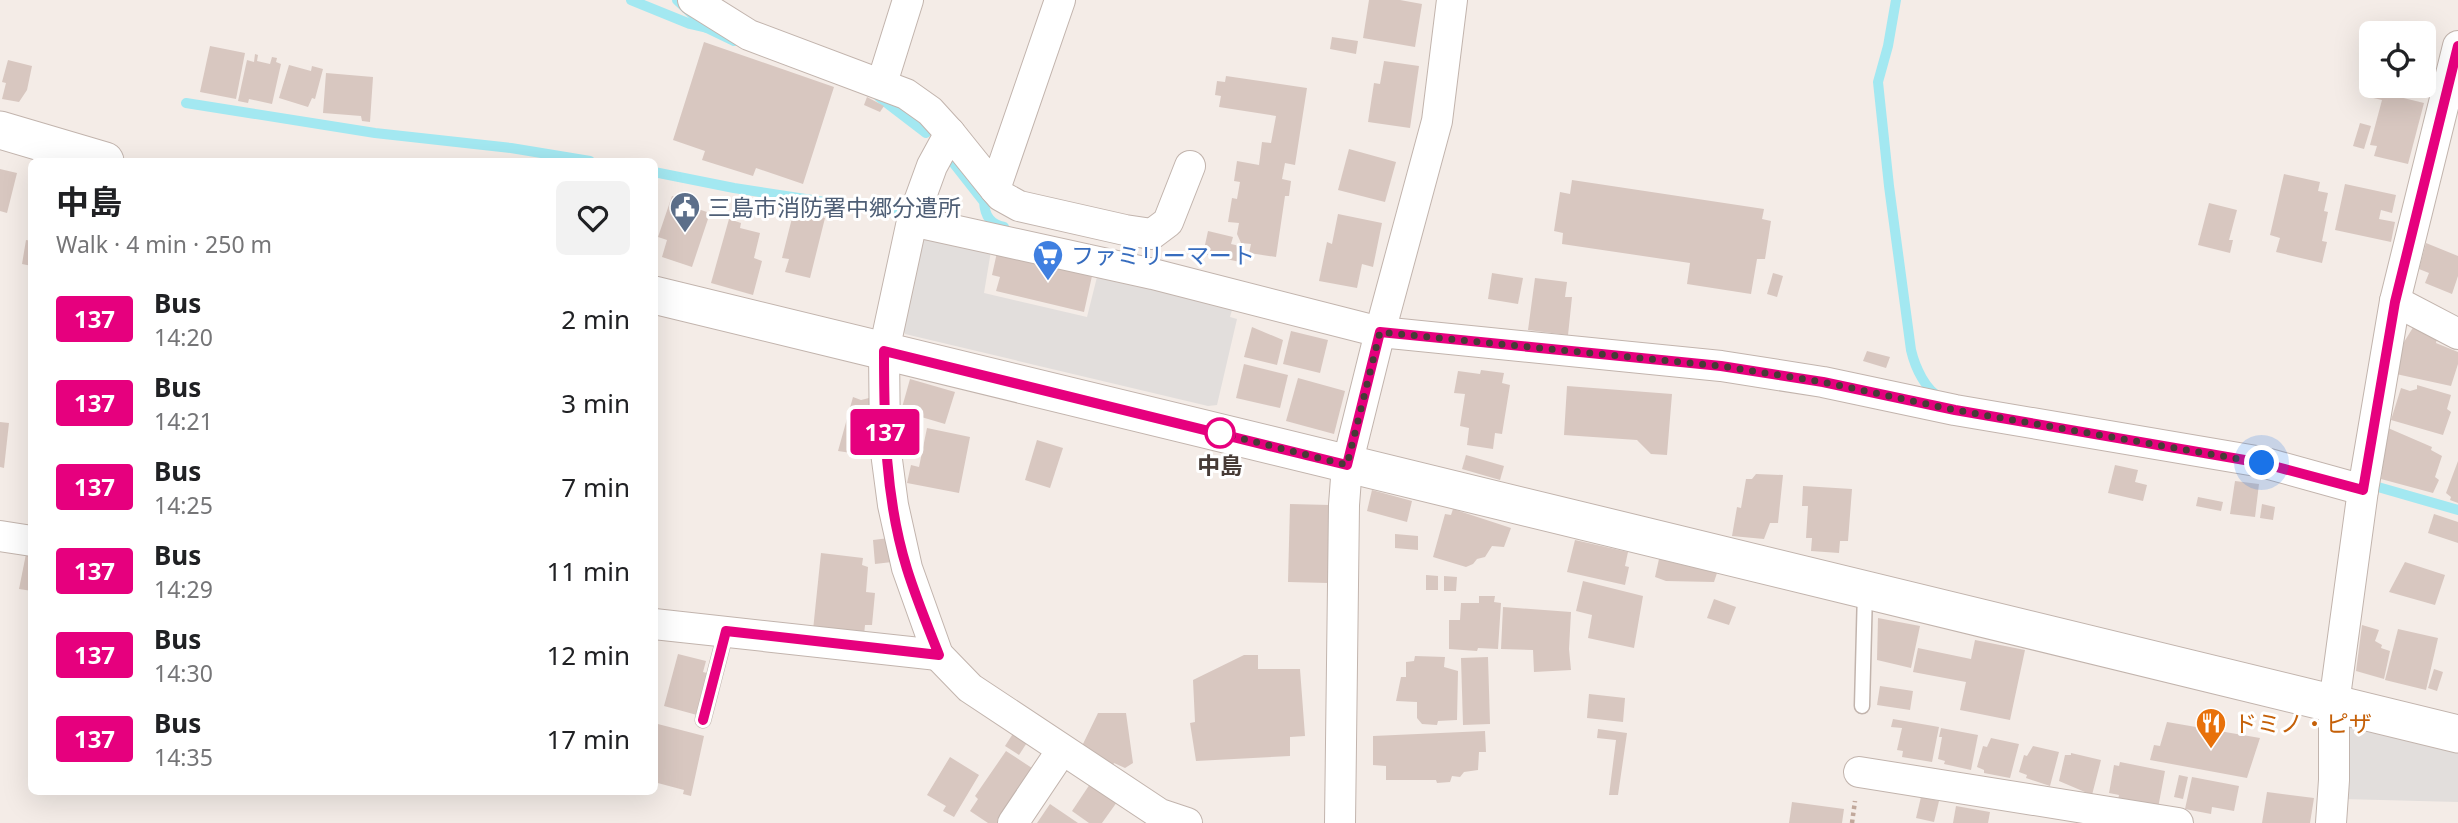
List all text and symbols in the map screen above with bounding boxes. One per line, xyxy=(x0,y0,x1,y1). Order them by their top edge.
map controls xyxy=(2359,21,2436,98)
button: locate xyxy=(2359,21,2436,98)
text: 中島 xyxy=(56,179,122,224)
button: heart xyxy=(556,181,630,255)
public building icon: 三島市消防署中郷分遣所 xyxy=(668,190,702,234)
place label: 三島市消防署中郷分遣所 xyxy=(708,191,961,223)
text: Walk · 4 min · 250 m xyxy=(56,228,272,260)
supermarket icon: ファミリーマート xyxy=(1031,238,1065,282)
place label: ファミリーマート xyxy=(1071,239,1255,271)
text: Bus xyxy=(154,285,201,321)
text: 2 min xyxy=(561,301,630,337)
text: 137 xyxy=(74,302,115,335)
text: 14:20 xyxy=(154,321,213,353)
text: Bus xyxy=(154,369,201,405)
text: 3 min xyxy=(561,385,630,421)
text: 137 xyxy=(74,386,115,419)
text: 14:21 xyxy=(154,405,213,437)
line badge: 137 xyxy=(845,409,925,455)
text: 137 xyxy=(864,415,906,448)
marker: 中島 xyxy=(1205,418,1235,448)
your location xyxy=(2244,445,2279,480)
place label: 中島 xyxy=(1197,449,1243,481)
text: Bus xyxy=(154,453,201,489)
text: 7 min xyxy=(561,469,630,505)
text: 137 xyxy=(74,470,115,503)
text: 14:25 xyxy=(154,489,213,521)
text: Bus xyxy=(154,537,201,573)
text: 11 min xyxy=(546,553,630,589)
text: 137 xyxy=(74,554,115,587)
text: 14:29 xyxy=(154,573,213,605)
text: Bus xyxy=(154,621,201,657)
text: 12 min xyxy=(546,637,630,673)
text: 137 xyxy=(74,638,115,671)
text: 14:30 xyxy=(154,657,213,689)
text: Bus xyxy=(154,705,201,741)
restaurant icon: ドミノ・ピザ xyxy=(2194,706,2228,750)
place label: ドミノ・ピザ xyxy=(2234,707,2372,739)
text: 17 min xyxy=(546,721,630,757)
text: 137 xyxy=(74,722,115,755)
text: 14:35 xyxy=(154,741,213,773)

